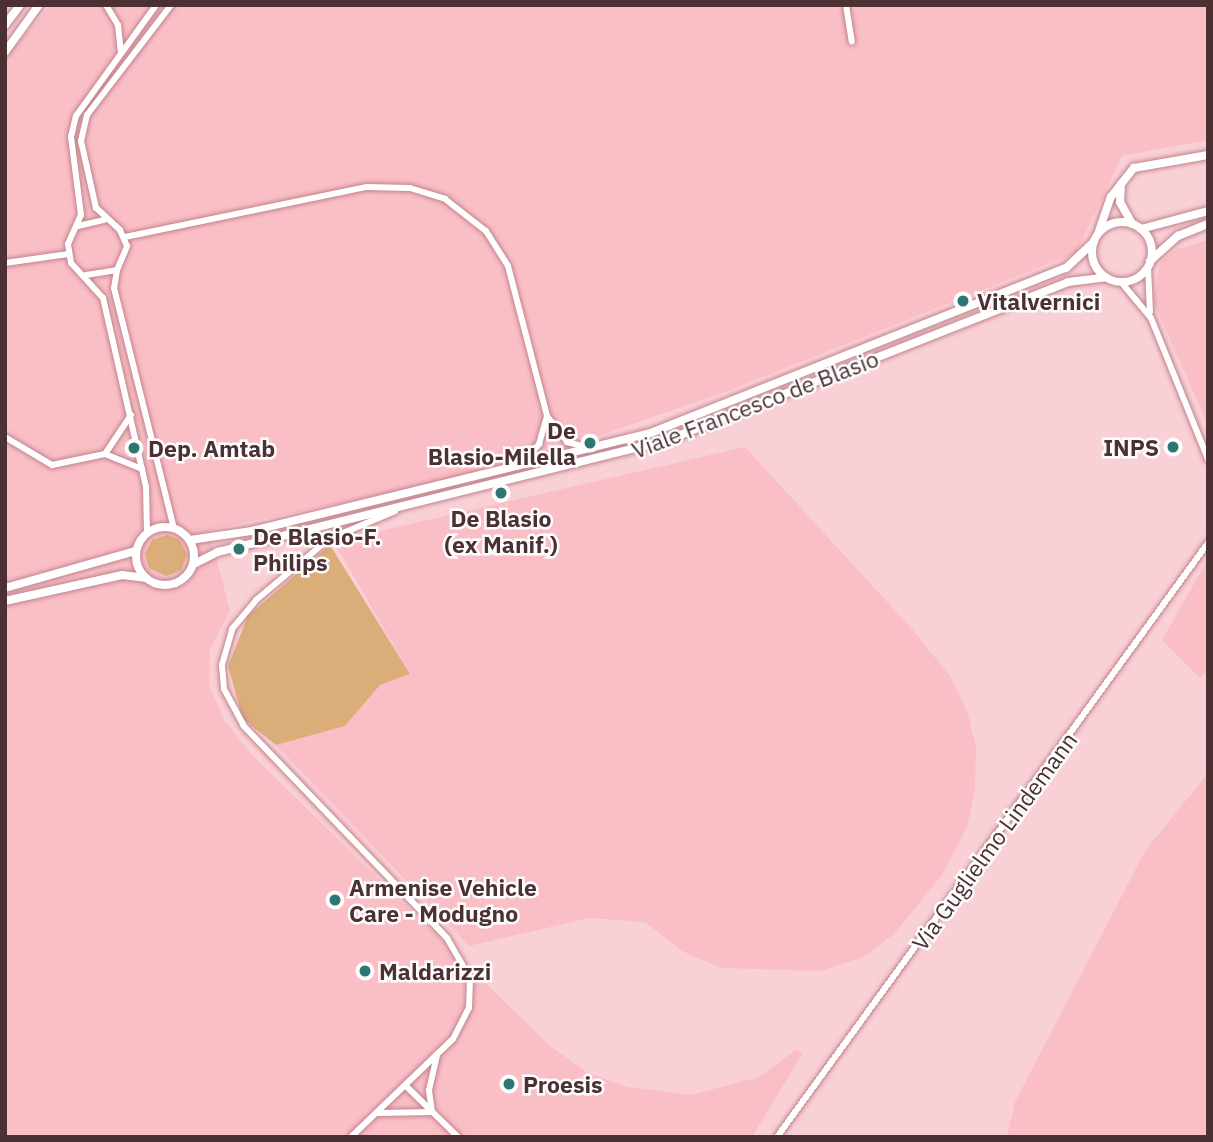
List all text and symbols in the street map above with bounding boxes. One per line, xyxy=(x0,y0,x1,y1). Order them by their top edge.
place label: Vitalvernici xyxy=(977,287,1100,315)
marker: Vitalvernici xyxy=(955,293,971,309)
street label: Viale Francesco de Blasio xyxy=(628,344,882,464)
place label: De Blasio-Milella xyxy=(428,416,576,470)
place label: INPS xyxy=(1103,433,1159,461)
place label: Dep. Amtab xyxy=(148,434,275,462)
marker: De Blasio-Milella xyxy=(582,435,598,451)
marker: INPS xyxy=(1165,439,1181,455)
marker: Dep. Amtab xyxy=(126,440,142,456)
marker: De Blasio (ex Manif.) xyxy=(493,485,509,501)
place label: De Blasio (ex Manif.) xyxy=(444,504,558,558)
place label: De Blasio-F. Philips xyxy=(253,522,382,576)
marker: De Blasio-F. Philips xyxy=(231,541,247,557)
street label: Via Guglielmo Lindemann xyxy=(906,727,1082,955)
place label: Armenise Vehicle Care - Modugno xyxy=(349,873,537,927)
marker: Armenise Vehicle Care - Modugno xyxy=(327,892,343,908)
place label: Maldarizzi xyxy=(379,957,491,985)
marker: Maldarizzi xyxy=(357,963,373,979)
place label: Proesis xyxy=(523,1070,603,1098)
marker: Proesis xyxy=(501,1076,517,1092)

